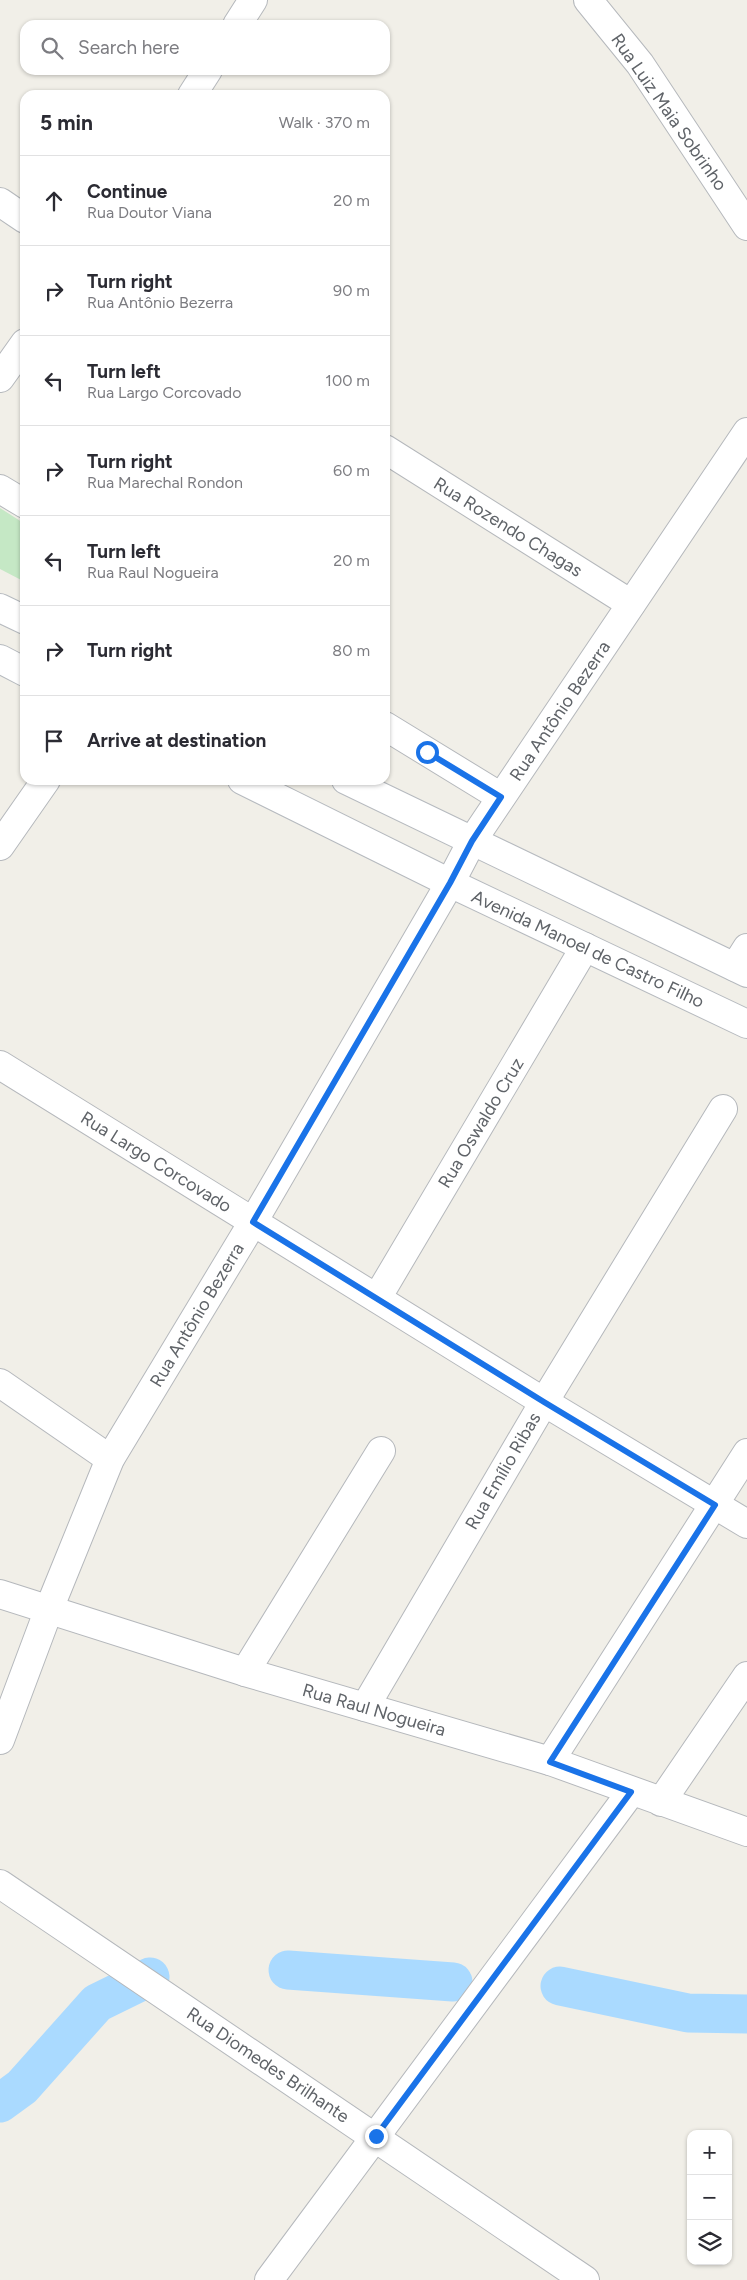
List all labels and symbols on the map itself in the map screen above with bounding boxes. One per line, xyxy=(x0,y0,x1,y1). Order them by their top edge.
street label: Rua Luiz Maia Sobrinho xyxy=(606,29,732,195)
street label: Rua Rozendo Chagas xyxy=(430,472,586,582)
street label: Rua Antônio Bezerra xyxy=(505,637,615,785)
route start xyxy=(416,741,439,764)
street label: Avenida Manoel de Castro Filho xyxy=(468,885,708,1013)
street label: Rua Oswaldo Cruz xyxy=(434,1054,529,1192)
street label: Rua Largo Corcovado xyxy=(76,1107,236,1217)
street label: Rua Antônio Bezerra xyxy=(145,1239,249,1391)
street label: Rua Emílio Ribas xyxy=(461,1408,545,1534)
street label: Rua Raul Nogueira xyxy=(300,1679,448,1741)
street label: Rua Diomedes Brilhante xyxy=(183,2002,354,2128)
route end xyxy=(365,2125,388,2148)

